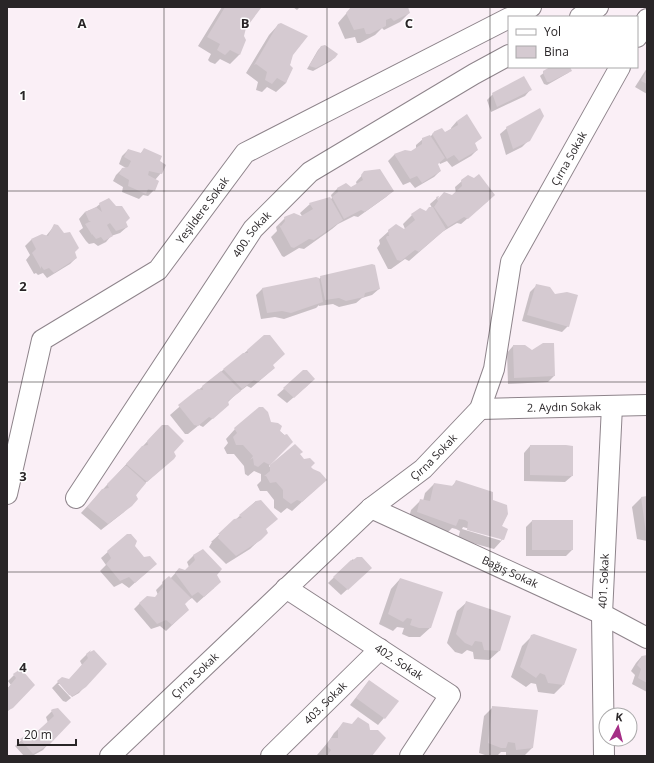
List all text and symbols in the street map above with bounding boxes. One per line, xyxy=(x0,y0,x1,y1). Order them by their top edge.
text: A xyxy=(78,14,87,32)
text: B xyxy=(241,14,250,32)
text: C xyxy=(405,14,413,32)
legend xyxy=(508,16,638,68)
text: Yol xyxy=(544,23,561,40)
text: Bina xyxy=(544,43,569,60)
text: 1 xyxy=(19,86,27,104)
street label: Çırna Sokak xyxy=(547,128,590,188)
street label: Yeşildere Sokak xyxy=(172,173,232,246)
street label: 400. Sokak xyxy=(228,207,274,260)
text: 2 xyxy=(19,277,27,295)
street label: 2. Aydın Sokak xyxy=(527,398,601,415)
street label: Çırna Sokak xyxy=(407,430,460,483)
text: 3 xyxy=(19,467,27,485)
street label: Bağış Sokak xyxy=(480,552,541,591)
street label: 401. Sokak xyxy=(594,553,612,609)
street label: 402. Sokak xyxy=(372,640,427,683)
street label: Çırna Sokak xyxy=(167,649,222,701)
text: 4 xyxy=(19,658,27,676)
street label: 403. Sokak xyxy=(300,678,350,727)
north arrow xyxy=(598,707,638,747)
text: K xyxy=(615,709,625,725)
scale bar xyxy=(18,721,76,747)
text: 20 m xyxy=(24,726,52,743)

